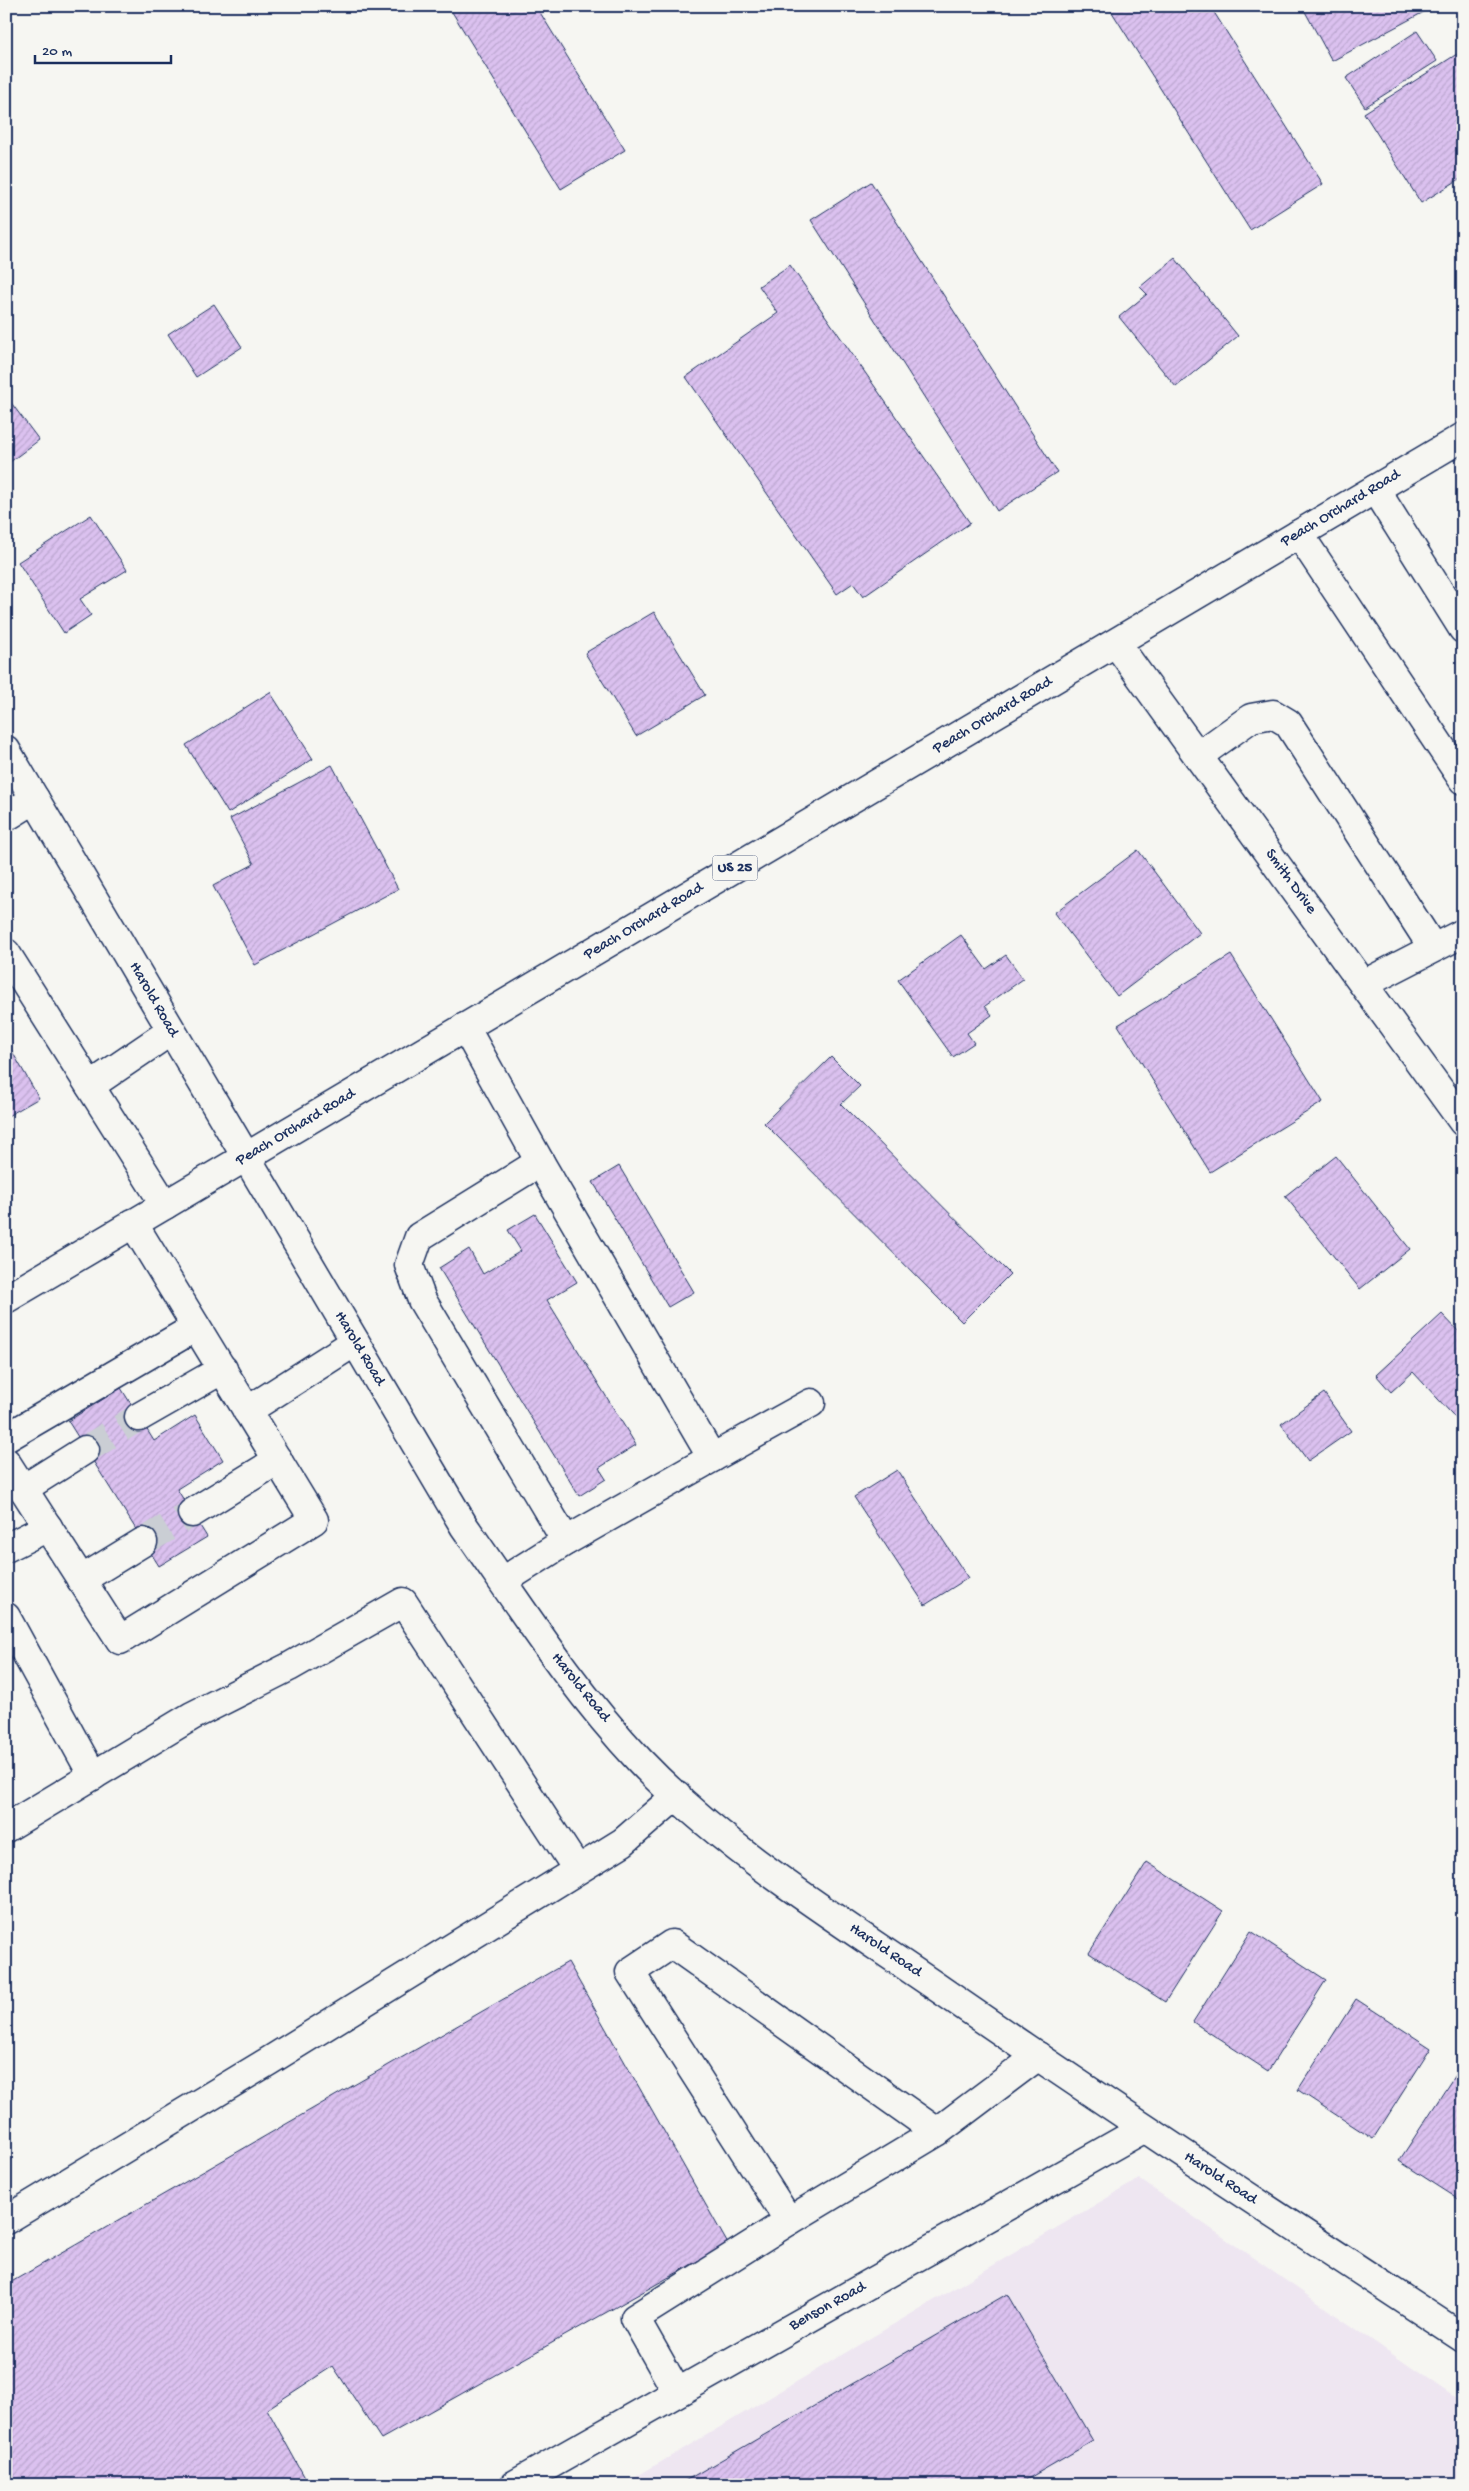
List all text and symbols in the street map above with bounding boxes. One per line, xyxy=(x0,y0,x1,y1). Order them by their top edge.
scale bar xyxy=(35,32,171,64)
text: 20 m xyxy=(42,43,72,61)
street label: Peach Orchard Road xyxy=(1277,465,1405,553)
street label: Peach Orchard Road xyxy=(929,672,1057,760)
street label: Smith Drive xyxy=(1260,846,1320,919)
road number: US 25 xyxy=(712,856,758,880)
street label: Peach Orchard Road xyxy=(580,878,708,966)
street label: Harold Road xyxy=(124,959,183,1042)
street label: Peach Orchard Road xyxy=(232,1084,360,1172)
street label: Harold Road xyxy=(329,1308,390,1391)
street label: Harold Road xyxy=(546,1650,615,1728)
street label: Harold Road xyxy=(845,1920,926,1983)
street label: Harold Road xyxy=(1180,2148,1262,2211)
street label: Benson Road xyxy=(786,2277,871,2336)

